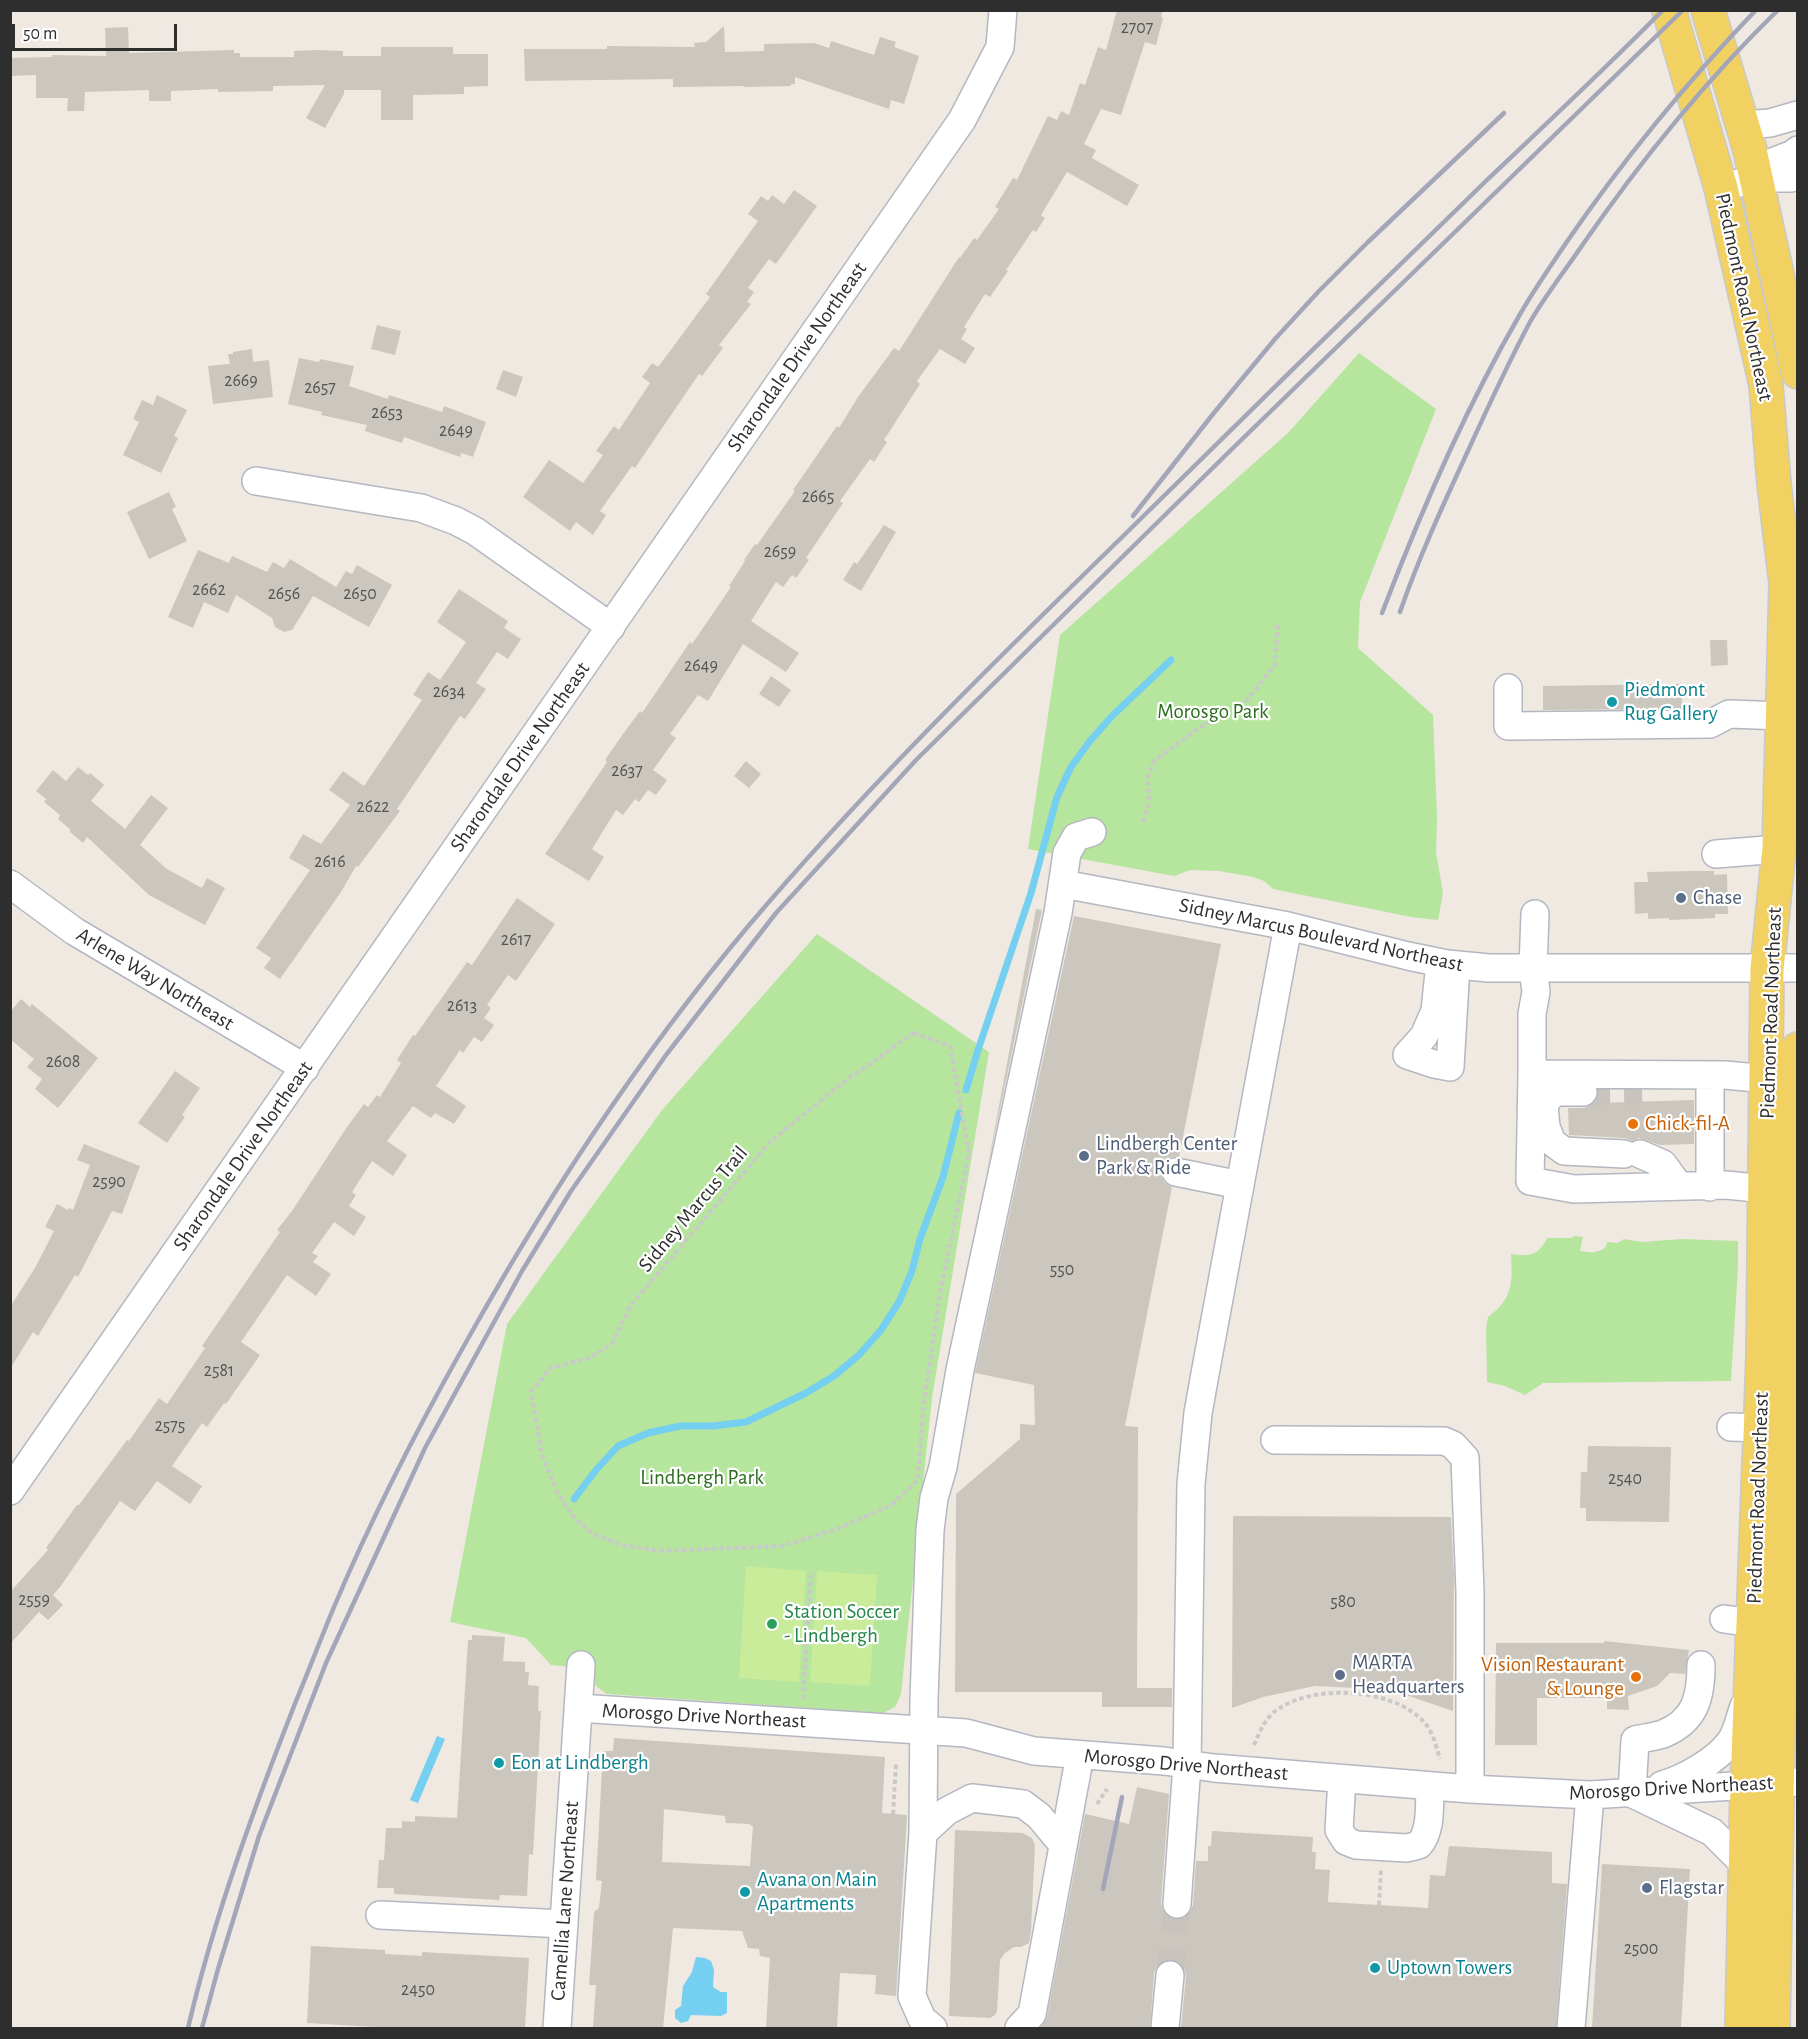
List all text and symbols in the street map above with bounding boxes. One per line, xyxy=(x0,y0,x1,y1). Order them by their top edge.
scale bar xyxy=(15,12,180,50)
house number: 2707 xyxy=(1121,17,1153,39)
text: 50 m xyxy=(23,25,57,43)
street label: Piedmont Road Northeast xyxy=(1710,191,1778,403)
street label: Sharondale Drive Northeast xyxy=(722,257,872,457)
house number: 2669 xyxy=(224,370,258,392)
house number: 2657 xyxy=(304,377,336,399)
house number: 2653 xyxy=(371,402,403,424)
house number: 2649 xyxy=(439,420,473,442)
house number: 2665 xyxy=(802,486,834,508)
house number: 2659 xyxy=(764,541,796,563)
house number: 2662 xyxy=(192,579,226,601)
house number: 2656 xyxy=(268,583,300,605)
house number: 2650 xyxy=(343,583,377,605)
house number: 2649 xyxy=(684,655,718,677)
street label: Sharondale Drive Northeast xyxy=(445,657,595,857)
place label: Piedmont Rug Gallery xyxy=(1624,677,1718,727)
house number: 2634 xyxy=(433,681,465,703)
marker: Piedmont Rug Gallery xyxy=(1605,695,1619,709)
park label: Morosgo Park xyxy=(1157,699,1269,725)
house number: 2637 xyxy=(611,760,643,782)
house number: 2622 xyxy=(356,796,390,818)
house number: 2616 xyxy=(314,851,346,873)
place label: Chase xyxy=(1693,885,1742,911)
marker: Chase xyxy=(1674,891,1688,905)
street label: Sidney Marcus Boulevard Northeast xyxy=(1177,893,1465,977)
street label: Piedmont Road Northeast xyxy=(1755,907,1787,1119)
street label: Arlene Way Northeast xyxy=(72,922,238,1036)
house number: 2617 xyxy=(501,929,531,951)
house number: 2613 xyxy=(447,995,477,1017)
house number: 2608 xyxy=(46,1051,80,1073)
street label: Sharondale Drive Northeast xyxy=(168,1056,318,1256)
place label: Chick-fil-A xyxy=(1645,1111,1730,1137)
marker: Chick-fil-A xyxy=(1626,1117,1640,1131)
place label: Lindbergh Center Park & Ride xyxy=(1096,1131,1237,1181)
street label: Sidney Marcus Trail xyxy=(633,1141,753,1277)
marker: Lindbergh Center Park & Ride xyxy=(1077,1149,1091,1163)
house number: 2590 xyxy=(92,1171,126,1193)
house number: 550 xyxy=(1050,1259,1074,1281)
house number: 2581 xyxy=(204,1360,234,1382)
street label: Piedmont Road Northeast xyxy=(1742,1392,1774,1604)
house number: 2575 xyxy=(155,1415,185,1437)
park label: Lindbergh Park xyxy=(640,1465,764,1491)
house number: 2540 xyxy=(1608,1468,1642,1490)
house number: 2559 xyxy=(18,1589,50,1611)
house number: 580 xyxy=(1330,1591,1356,1613)
place label: Station Soccer - Lindbergh xyxy=(784,1599,899,1649)
marker: Station Soccer - Lindbergh xyxy=(765,1617,779,1631)
place label: MARTA Headquarters xyxy=(1352,1650,1465,1700)
place label: Vision Restaurant & Lounge xyxy=(1481,1652,1624,1702)
marker: MARTA Headquarters xyxy=(1333,1668,1347,1682)
marker: Vision Restaurant & Lounge xyxy=(1629,1670,1643,1684)
street label: Morosgo Drive Northeast xyxy=(601,1698,807,1734)
street label: Morosgo Drive Northeast xyxy=(1083,1744,1289,1786)
place label: Eon at Lindbergh xyxy=(511,1750,649,1776)
marker: Eon at Lindbergh xyxy=(492,1756,506,1770)
street label: Morosgo Drive Northeast xyxy=(1568,1770,1774,1806)
street label: Camellia Lane Northeast xyxy=(545,1800,585,2002)
place label: Avana on Main Apartments xyxy=(757,1867,877,1917)
place label: Flagstar xyxy=(1659,1875,1724,1901)
marker: Flagstar xyxy=(1640,1881,1654,1895)
marker: Avana on Main Apartments xyxy=(738,1885,752,1899)
house number: 2500 xyxy=(1624,1938,1658,1960)
place label: Uptown Towers xyxy=(1387,1955,1512,1981)
marker: Uptown Towers xyxy=(1368,1961,1382,1975)
house number: 2450 xyxy=(401,1979,435,2001)

